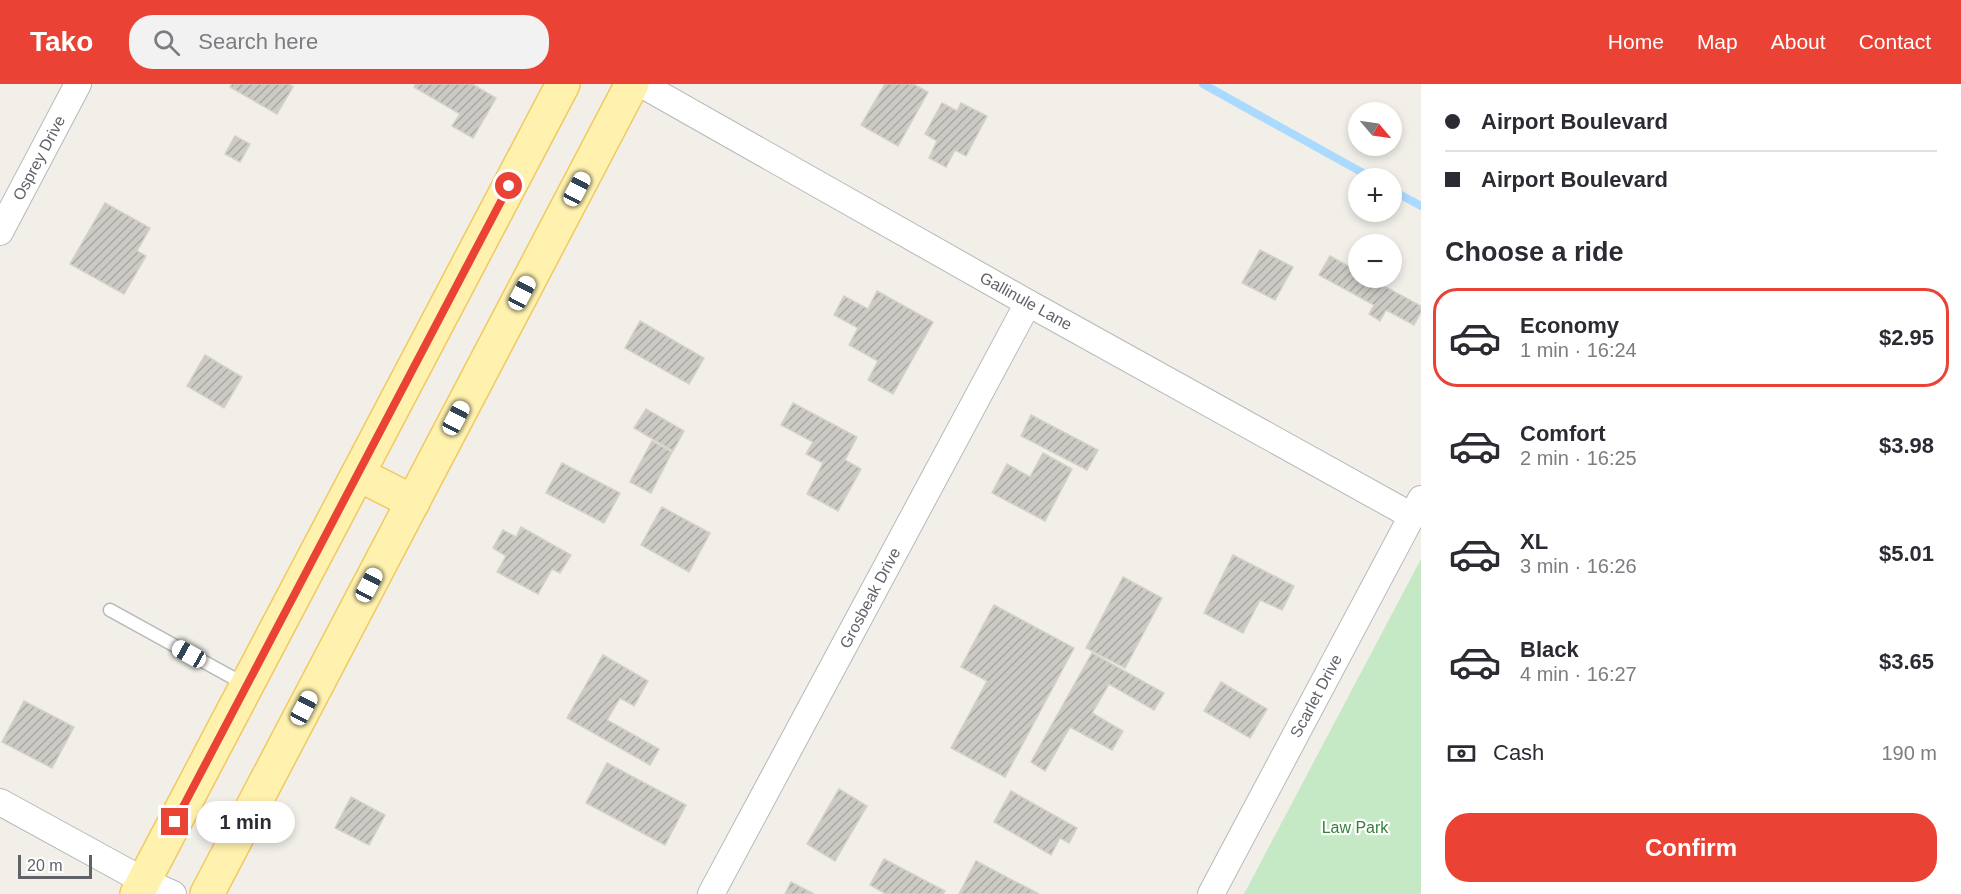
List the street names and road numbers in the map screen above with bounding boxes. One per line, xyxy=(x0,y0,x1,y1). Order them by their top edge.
street label: Osprey Drive xyxy=(10,113,68,203)
street label: Gallinule Lane xyxy=(977,269,1075,333)
street label: Grosbeak Drive xyxy=(836,545,904,651)
street label: Scarlet Drive xyxy=(1287,651,1345,740)

